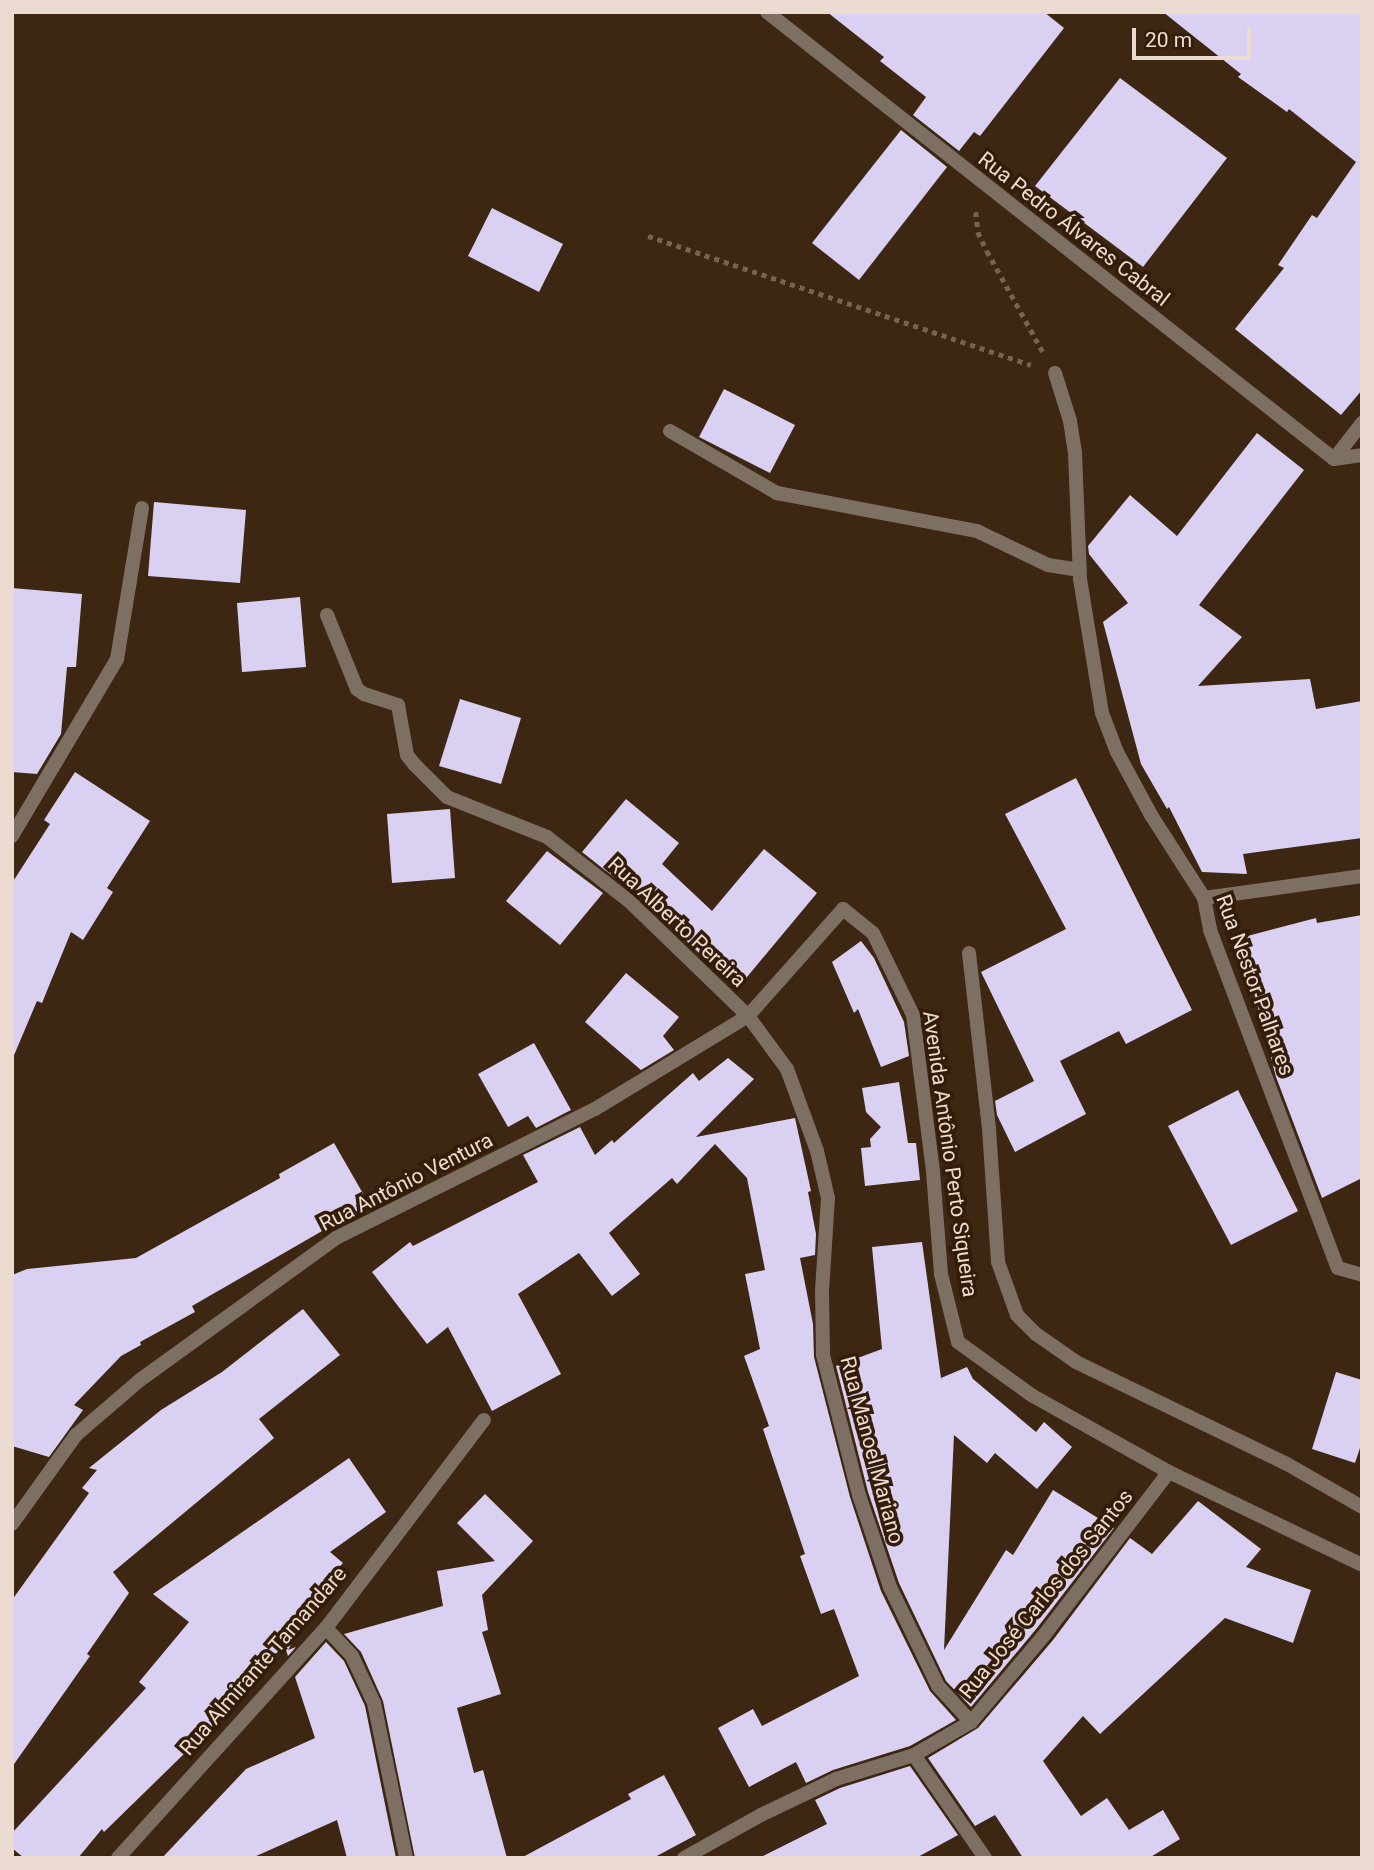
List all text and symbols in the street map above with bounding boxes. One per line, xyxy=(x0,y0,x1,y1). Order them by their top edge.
scale bar xyxy=(1136,14,1255,58)
text: 20 m xyxy=(1145,28,1192,52)
street label: Rua Pedro Álvares Cabral xyxy=(973,146,1175,312)
street label: Rua Alberto Pereira xyxy=(603,851,751,993)
street label: Rua Nestor Palhares xyxy=(1211,891,1299,1079)
street label: Avenida Antônio Perto Siqueira xyxy=(917,1009,983,1299)
street label: Rua Antônio Ventura xyxy=(315,1127,497,1237)
street label: Rua Manoel Mariano xyxy=(835,1354,909,1546)
street label: Rua José Carlos dos Santos xyxy=(954,1484,1138,1704)
street label: Rua Almirante Tamandare xyxy=(174,1561,352,1761)

